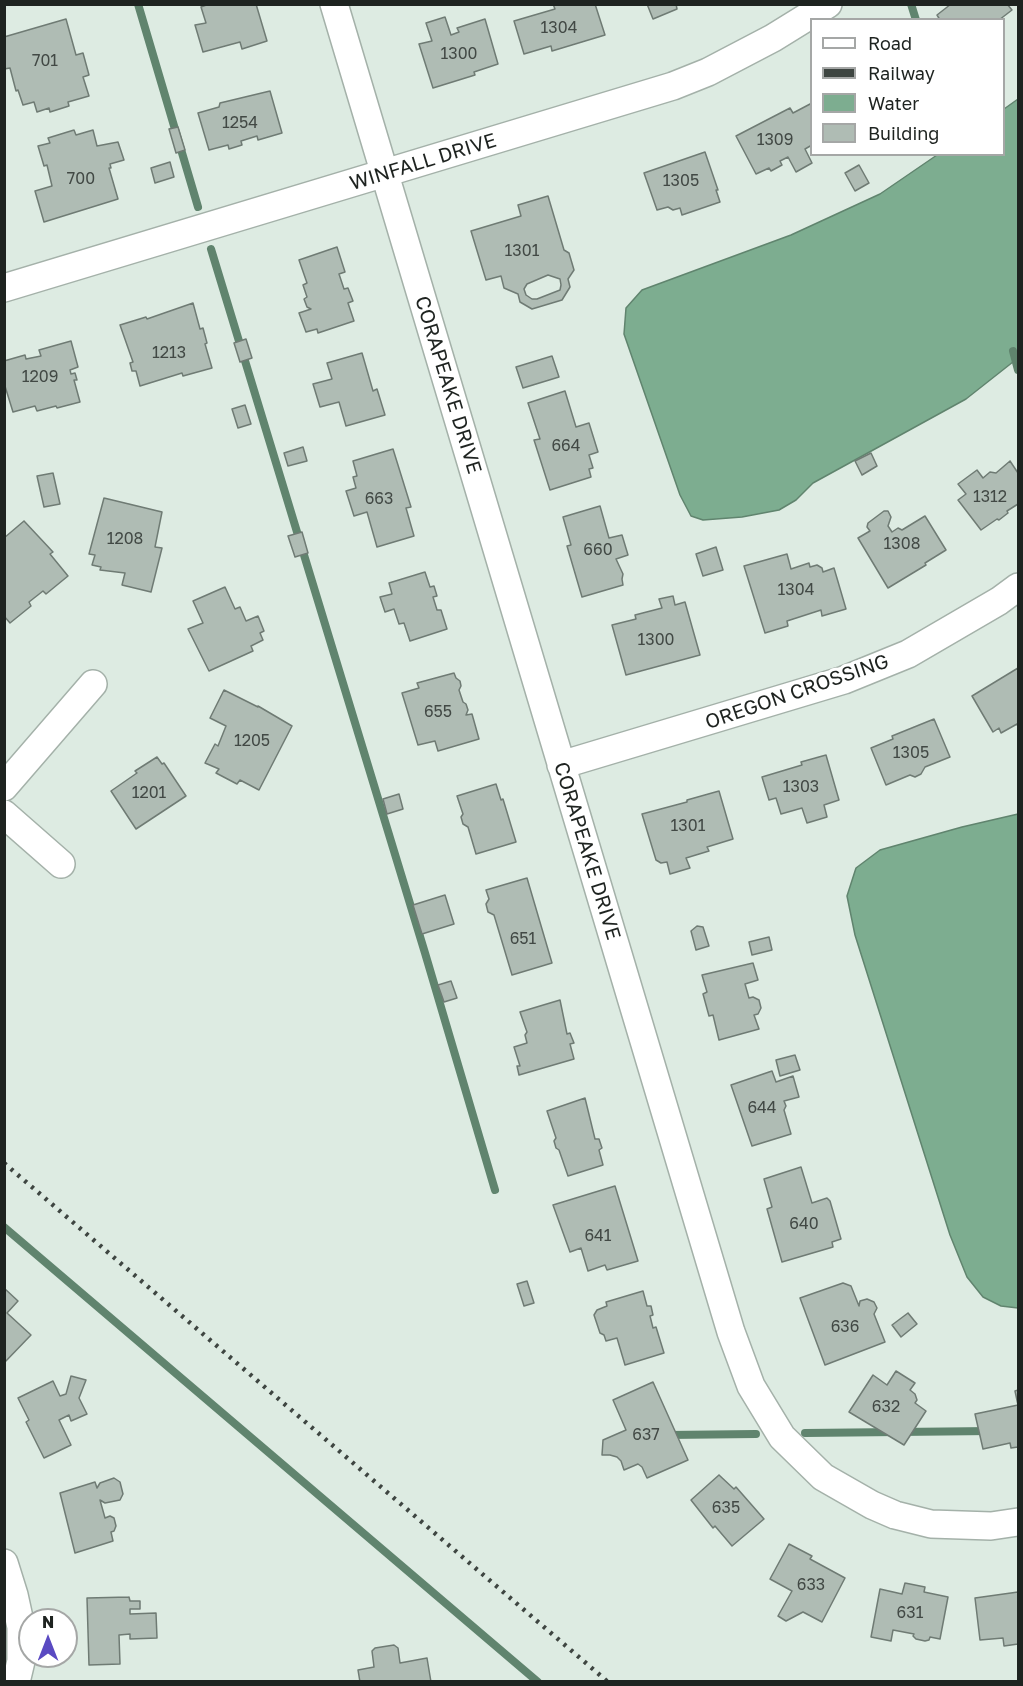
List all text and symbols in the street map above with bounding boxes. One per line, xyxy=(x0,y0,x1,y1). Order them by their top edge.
house number: 1304 xyxy=(541,18,577,38)
legend xyxy=(810,18,1005,156)
text: Road xyxy=(868,32,912,54)
house number: 1300 xyxy=(441,44,477,64)
house number: 701 xyxy=(32,51,58,71)
text: Railway xyxy=(868,62,935,84)
text: Water xyxy=(868,92,919,114)
house number: 1254 xyxy=(222,113,258,133)
text: Building xyxy=(868,122,939,144)
street label: WINFALL DRIVE xyxy=(347,128,499,196)
house number: 1309 xyxy=(757,130,793,150)
house number: 700 xyxy=(67,169,95,189)
house number: 1305 xyxy=(663,171,699,191)
house number: 1301 xyxy=(505,241,539,261)
street label: CORAPEAKE DRIVE xyxy=(410,293,486,477)
house number: 1213 xyxy=(152,343,186,363)
house number: 1209 xyxy=(22,367,58,387)
house number: 664 xyxy=(551,436,581,456)
house number: 1312 xyxy=(973,487,1007,507)
house number: 663 xyxy=(365,489,393,509)
house number: 1208 xyxy=(107,529,143,549)
house number: 1308 xyxy=(884,534,920,554)
house number: 660 xyxy=(583,540,613,560)
house number: 1304 xyxy=(778,580,814,600)
house number: 1300 xyxy=(638,630,674,650)
street label: OREGON CROSSING xyxy=(702,649,892,735)
house number: 655 xyxy=(424,702,452,722)
house number: 1205 xyxy=(234,731,270,751)
house number: 1305 xyxy=(893,743,929,763)
street label: CORAPEAKE DRIVE xyxy=(549,759,625,943)
house number: 1303 xyxy=(783,777,819,797)
house number: 1201 xyxy=(132,783,166,803)
house number: 1301 xyxy=(671,816,705,836)
house number: 651 xyxy=(510,929,536,949)
house number: 644 xyxy=(747,1098,777,1118)
house number: 640 xyxy=(789,1214,819,1234)
house number: 641 xyxy=(584,1226,612,1246)
house number: 636 xyxy=(831,1317,859,1337)
house number: 632 xyxy=(872,1397,900,1417)
house number: 637 xyxy=(632,1425,660,1445)
house number: 635 xyxy=(712,1498,740,1518)
house number: 633 xyxy=(797,1575,825,1595)
house number: 631 xyxy=(897,1603,923,1623)
north arrow xyxy=(18,1608,78,1668)
text: N xyxy=(42,1612,54,1632)

